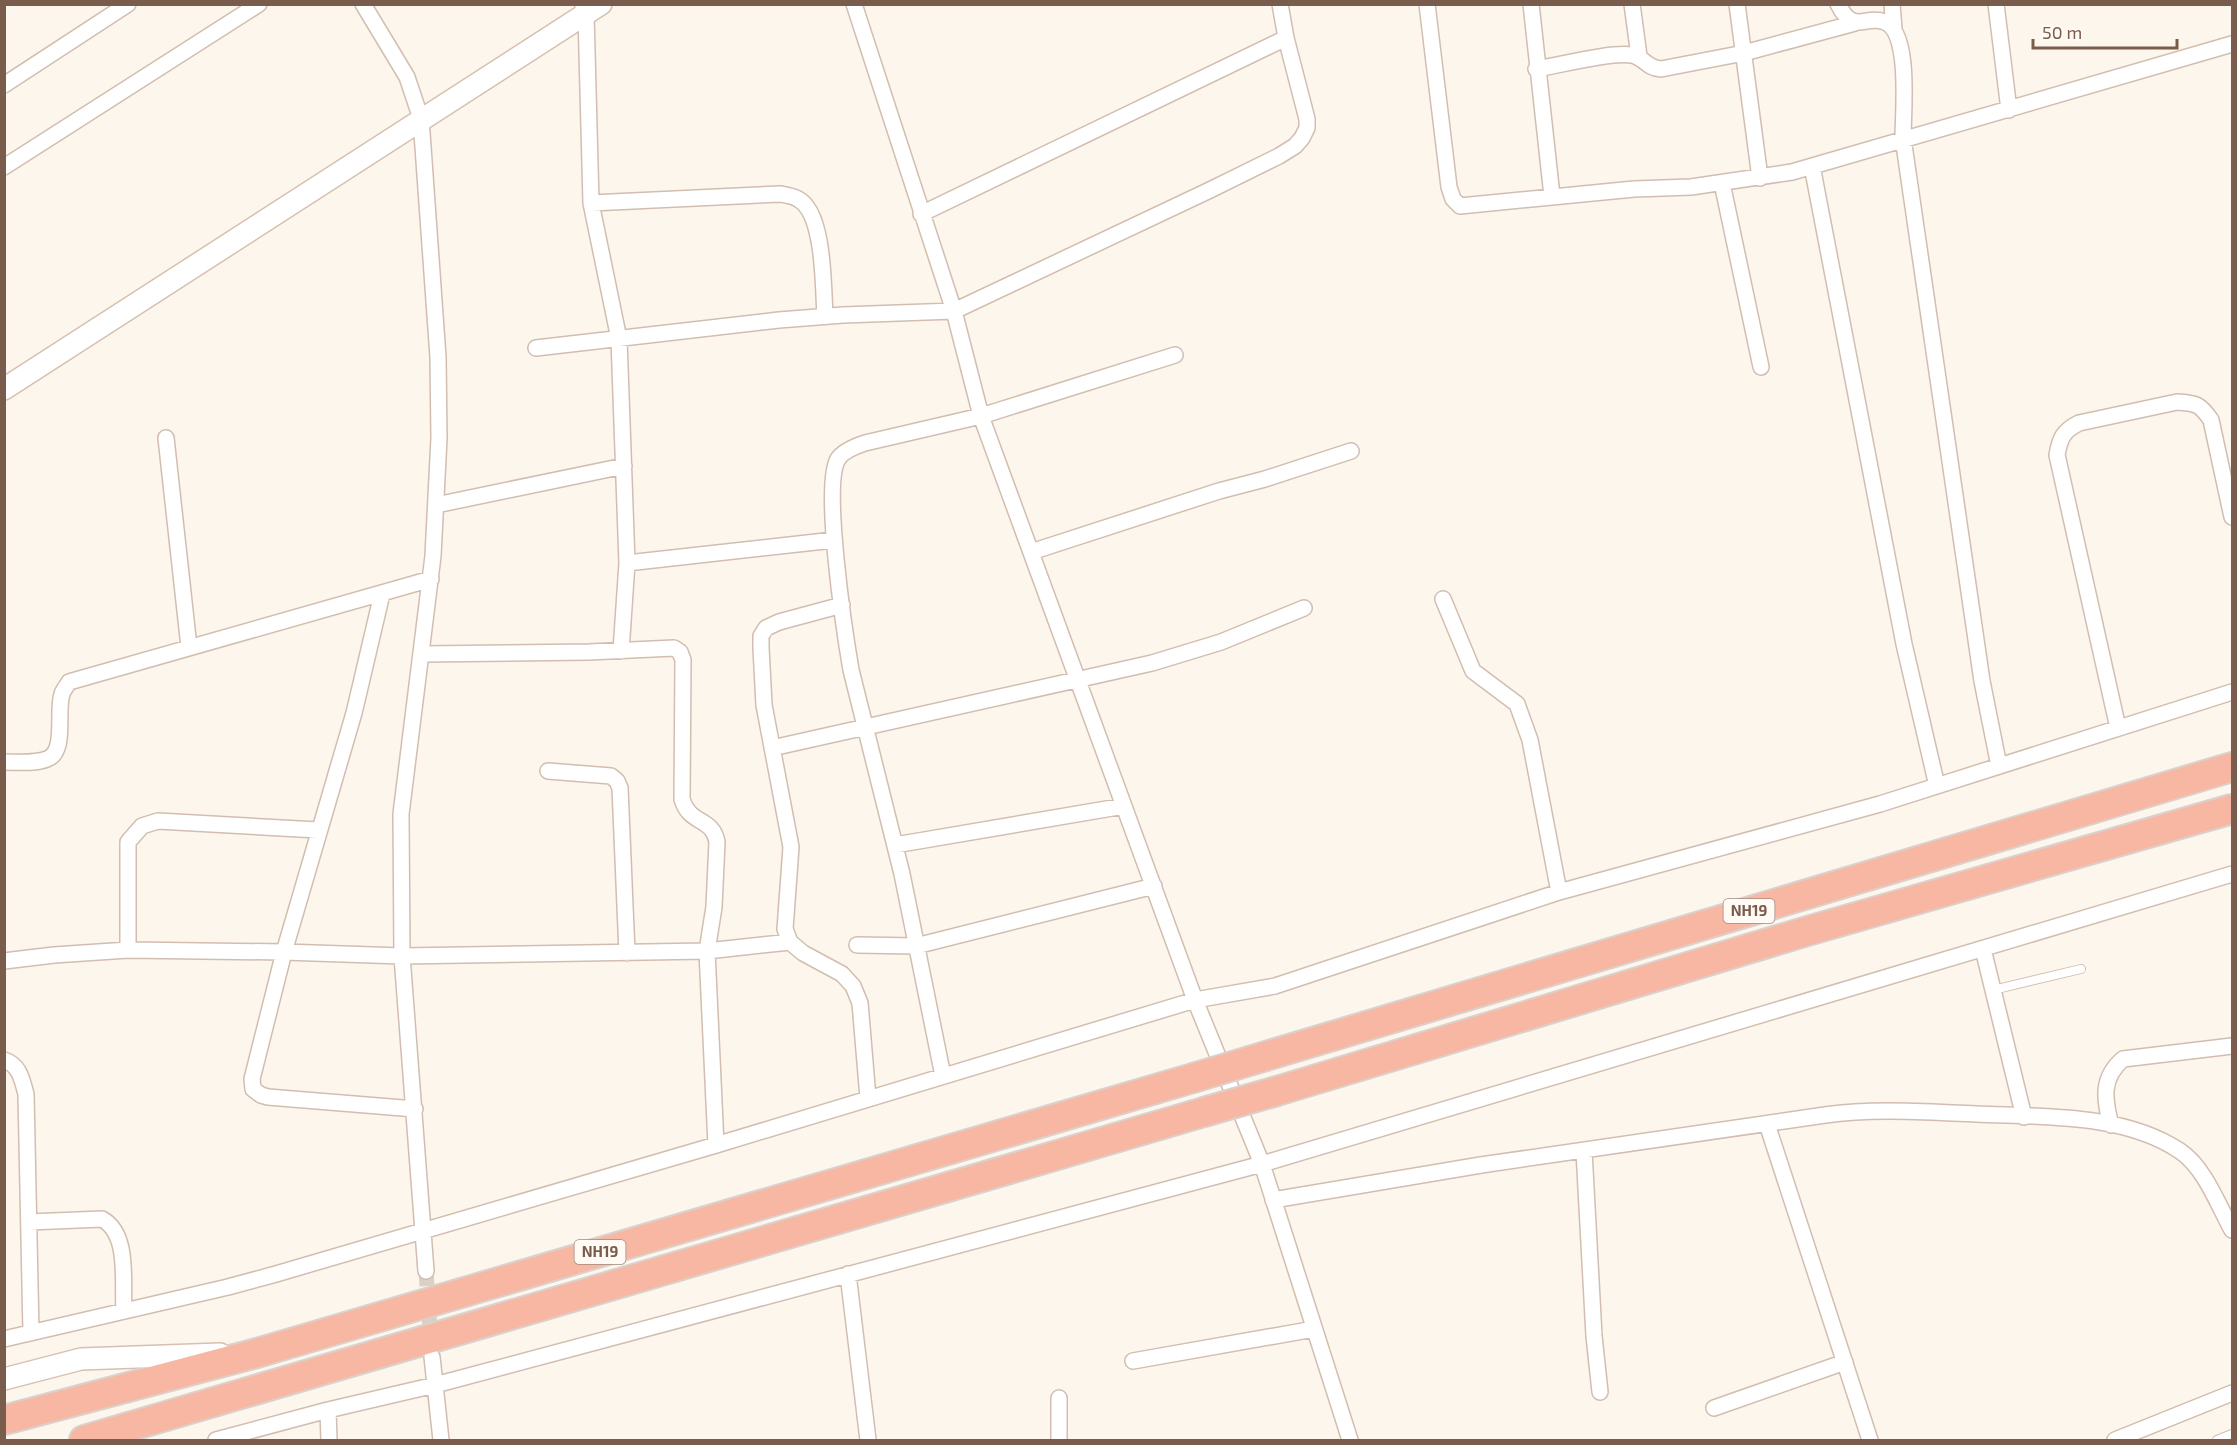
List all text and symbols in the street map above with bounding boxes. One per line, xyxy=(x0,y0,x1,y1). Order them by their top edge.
scale bar xyxy=(2033,12,2177,50)
text: 50 m xyxy=(2042,21,2082,43)
road number: NH19 xyxy=(1724,899,1774,923)
road number: NH19 xyxy=(574,1240,626,1264)

